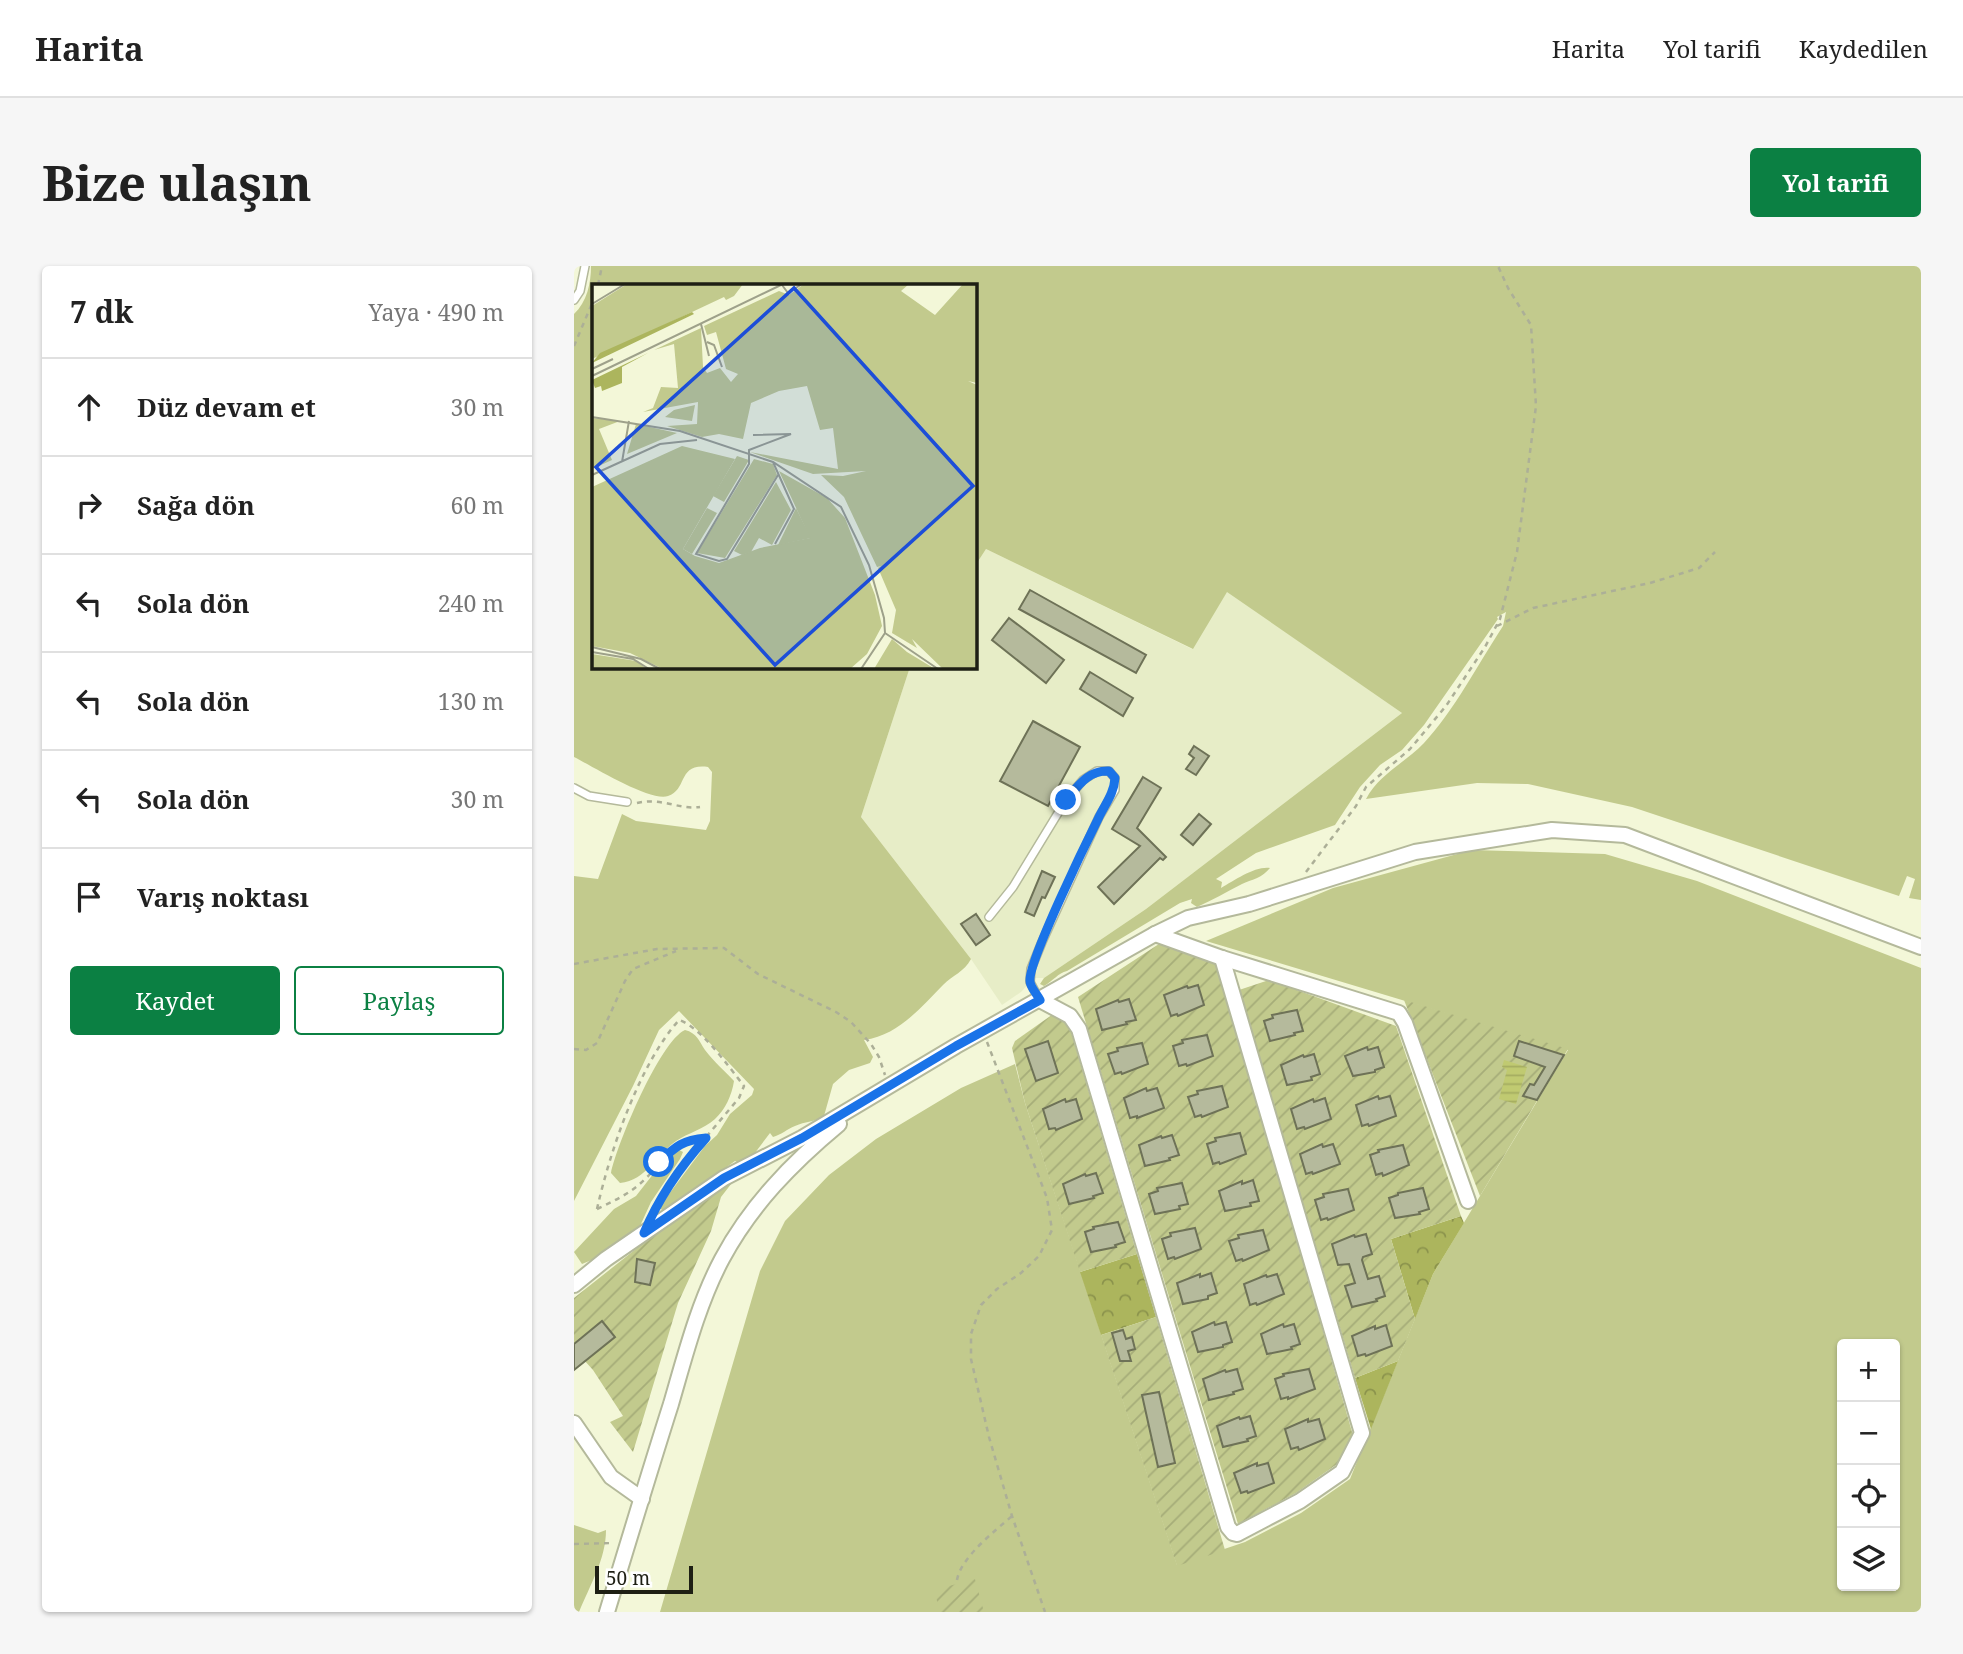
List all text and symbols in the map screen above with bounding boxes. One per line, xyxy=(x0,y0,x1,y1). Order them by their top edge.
text: Harita xyxy=(35,26,144,71)
text: Harita xyxy=(1552,32,1625,65)
text: Yol tarifi xyxy=(1663,32,1761,65)
text: Kaydedilen xyxy=(1799,32,1928,65)
button: Yol tarifi xyxy=(1750,148,1921,217)
text: Bize ulaşın xyxy=(42,149,312,215)
inset map xyxy=(592,284,976,668)
text: 7 dk xyxy=(70,291,133,332)
text: Yaya · 490 m xyxy=(369,296,504,328)
icon: ahead xyxy=(70,388,108,426)
text: Düz devam et xyxy=(137,389,316,425)
text: 30 m xyxy=(451,391,504,423)
icon: right xyxy=(70,486,108,524)
text: Sağa dön xyxy=(137,487,255,523)
text: 60 m xyxy=(451,489,504,521)
icon: left xyxy=(70,584,108,622)
text: Sola dön xyxy=(137,585,250,621)
text: 240 m xyxy=(438,587,504,619)
icon: left xyxy=(70,682,108,720)
text: Sola dön xyxy=(137,683,250,719)
text: 130 m xyxy=(438,685,504,717)
icon: left xyxy=(70,780,108,818)
text: Sola dön xyxy=(137,781,250,817)
text: 30 m xyxy=(451,783,504,815)
route end xyxy=(1050,784,1081,815)
icon: arrive xyxy=(70,878,108,916)
text: Varış noktası xyxy=(137,879,309,915)
button: Kaydet xyxy=(70,966,280,1035)
button: Paylaş xyxy=(294,966,504,1035)
route start xyxy=(643,1146,674,1177)
map controls xyxy=(1837,1339,1900,1591)
button: + xyxy=(1837,1339,1900,1402)
button: − xyxy=(1837,1402,1900,1465)
button: locate xyxy=(1837,1465,1900,1528)
button: layers xyxy=(1837,1528,1900,1591)
scale bar xyxy=(595,1563,693,1595)
text: 50 m xyxy=(606,1565,650,1591)

